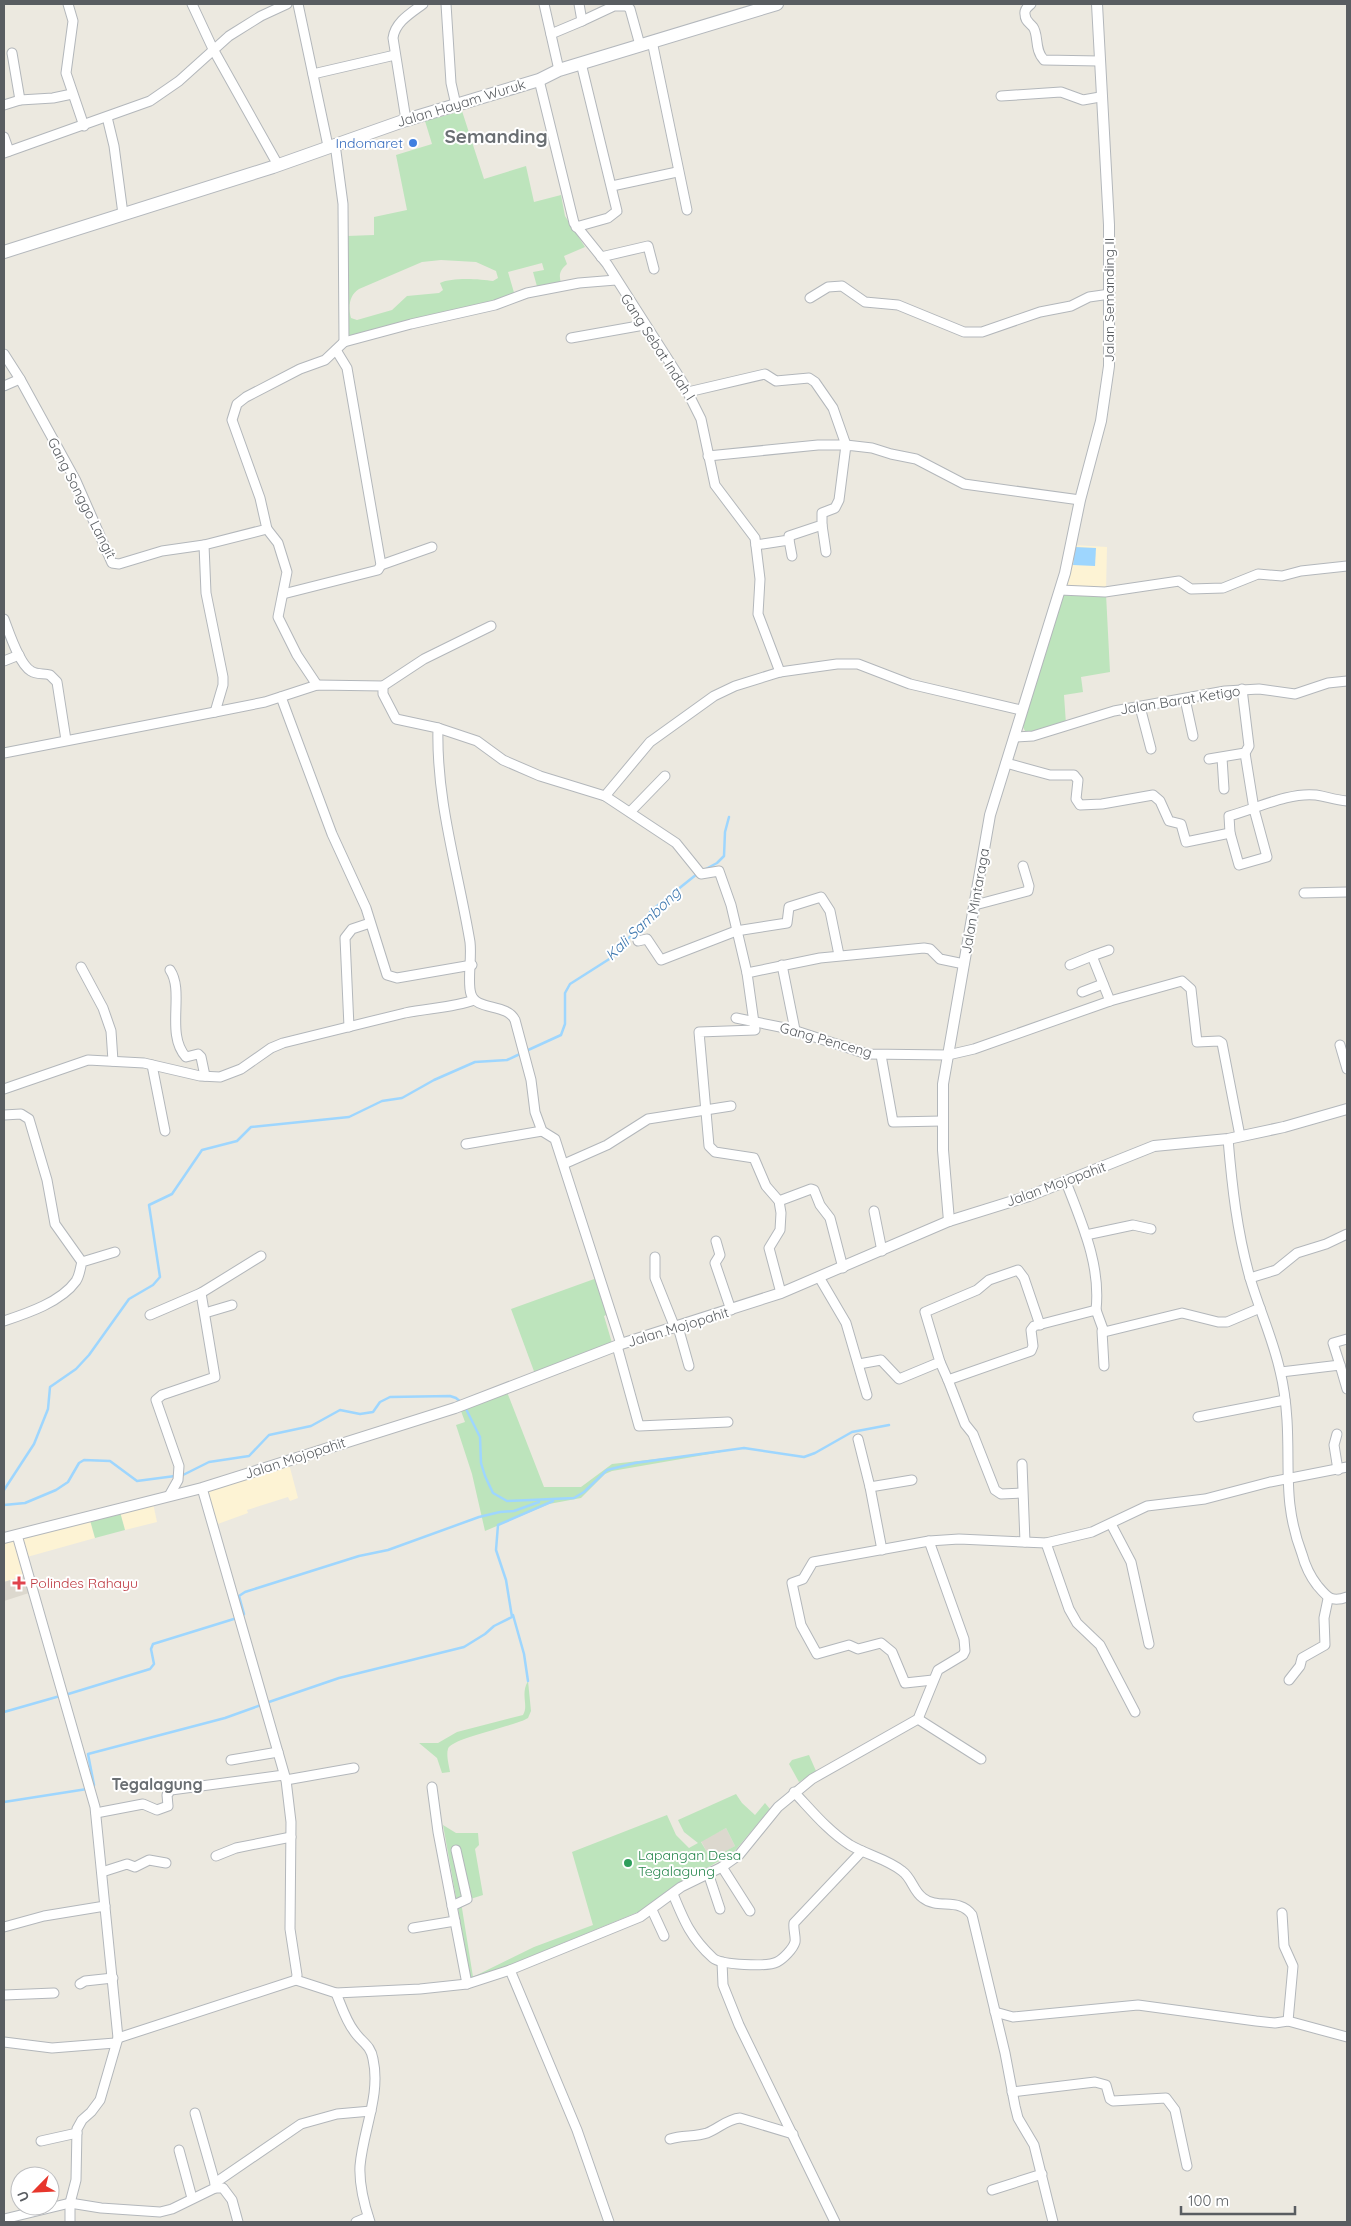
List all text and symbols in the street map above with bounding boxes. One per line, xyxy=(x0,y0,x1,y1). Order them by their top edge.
street label: Jalan Hayam Wuruk xyxy=(394,75,528,131)
district label: Semanding xyxy=(444,124,548,148)
place label: Indomaret xyxy=(335,134,403,152)
marker: Indomaret xyxy=(407,137,419,149)
street label: Jalan Semanding II xyxy=(1100,238,1118,362)
street label: Gang Sebat Indah I xyxy=(617,290,699,404)
street label: Gang Songgo Langit xyxy=(44,434,120,562)
street label: Jalan Barat Ketigo xyxy=(1118,682,1242,718)
street label: Jalan Mintaraga xyxy=(957,847,993,955)
water label: Kali Sambong xyxy=(601,882,685,964)
street label: Gang Penceng xyxy=(778,1018,874,1062)
street label: Jalan Mojopahit xyxy=(1004,1157,1109,1210)
street label: Jalan Mojopahit xyxy=(625,1303,731,1351)
street label: Jalan Mojopahit xyxy=(242,1433,348,1483)
place label: Polindes Rahayu xyxy=(30,1574,138,1592)
marker: Polindes Rahayu xyxy=(12,1576,26,1590)
district label: Tegalagung xyxy=(111,1774,203,1794)
place label: Lapangan Desa Tegalagung xyxy=(638,1846,741,1880)
marker: Lapangan Desa Tegalagung xyxy=(622,1857,634,1869)
north arrow xyxy=(10,2166,60,2216)
scale bar xyxy=(1181,2184,1295,2216)
text: U xyxy=(13,2188,33,2204)
text: 100 m xyxy=(1188,2191,1229,2210)

